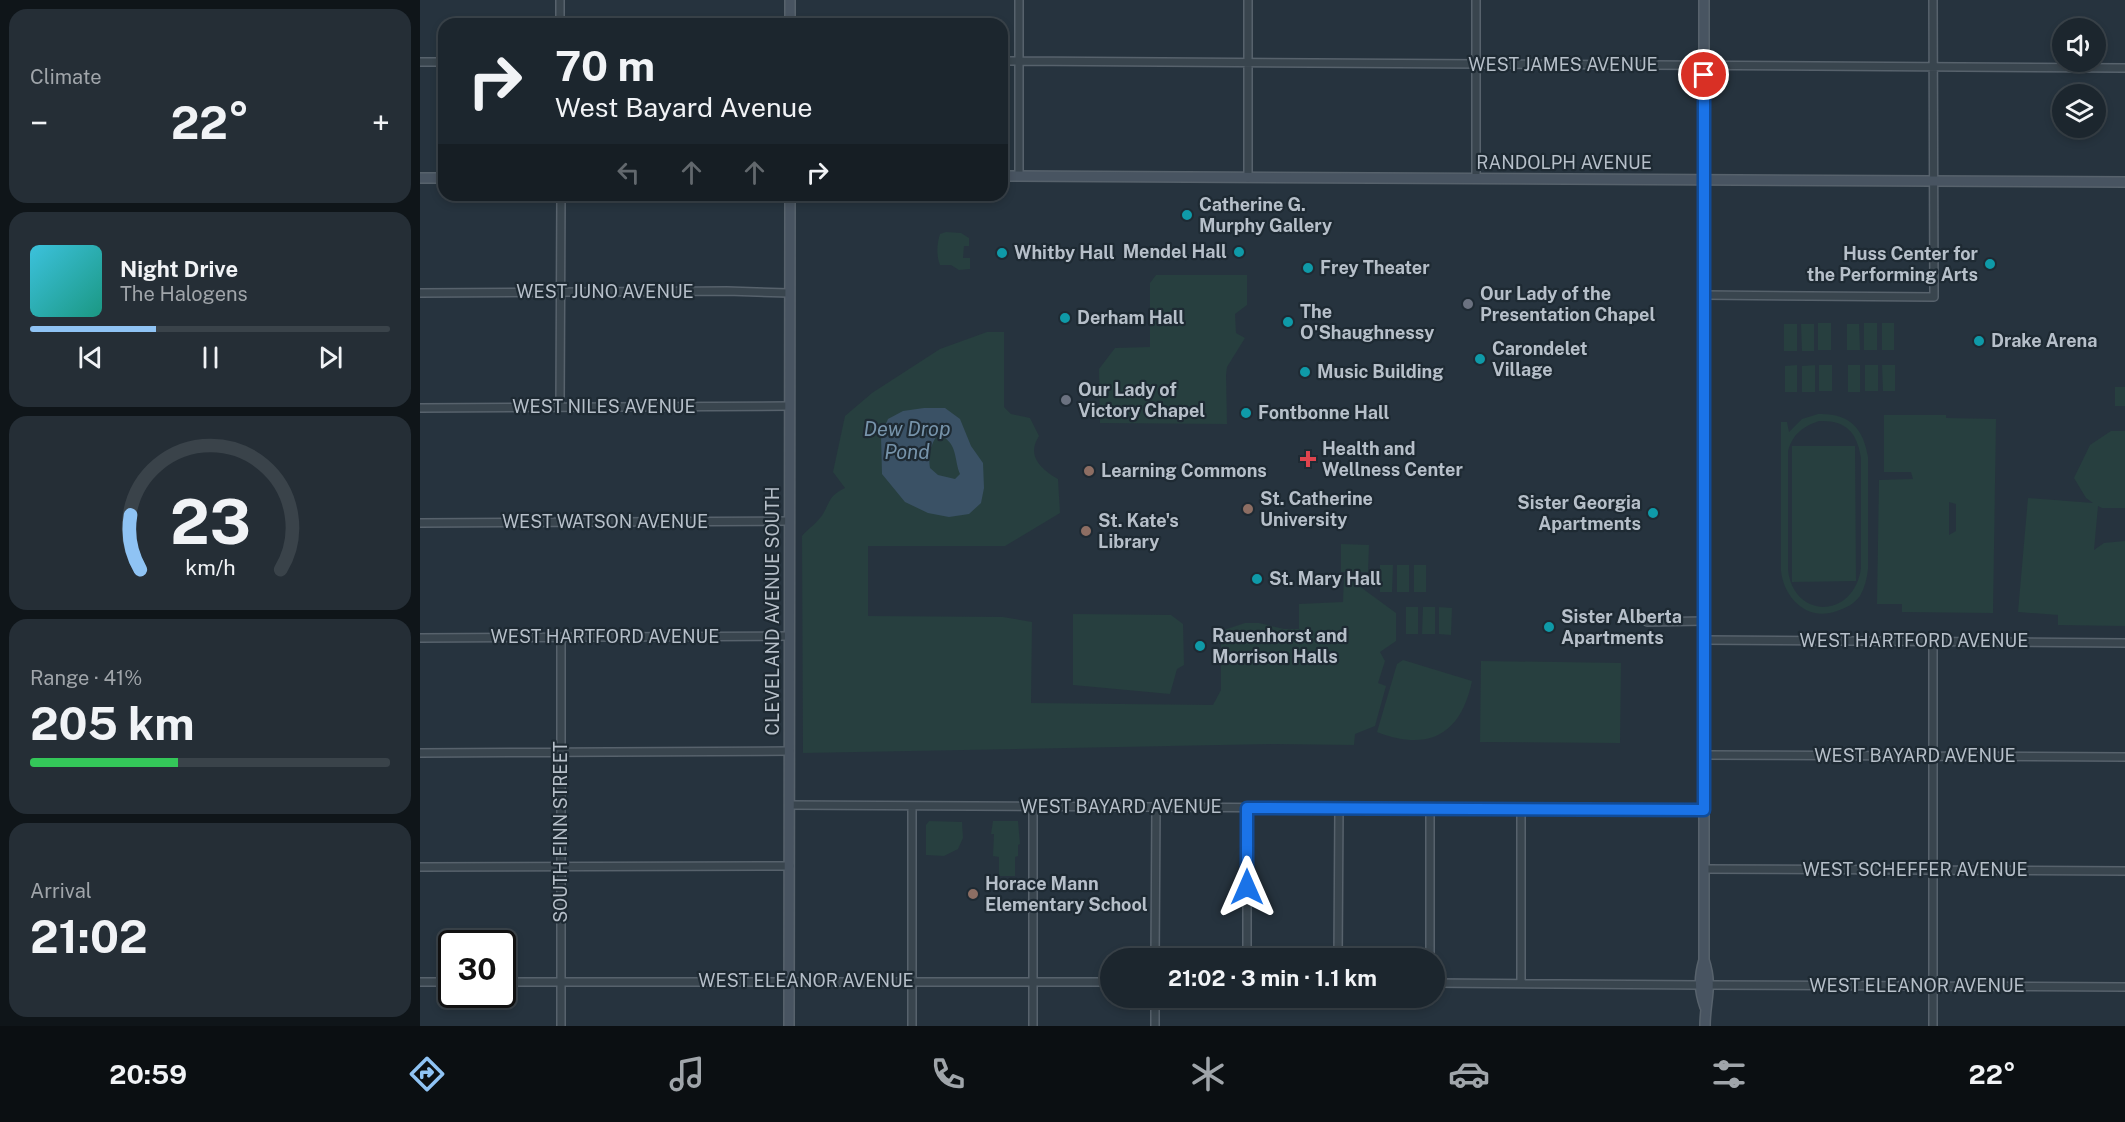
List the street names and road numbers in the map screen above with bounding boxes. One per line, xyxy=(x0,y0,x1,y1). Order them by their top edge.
street label: WEST JAMES AVENUE xyxy=(1468,54,1658,75)
street label: RANDOLPH AVENUE xyxy=(1476,152,1652,173)
street label: WEST JUNO AVENUE xyxy=(516,281,694,302)
street label: WEST NILES AVENUE xyxy=(512,396,696,417)
street label: CLEVELAND AVENUE SOUTH xyxy=(762,487,783,735)
street label: WEST WATSON AVENUE xyxy=(502,511,708,532)
street label: WEST HARTFORD AVENUE xyxy=(491,626,719,647)
street label: WEST HARTFORD AVENUE xyxy=(1800,630,2028,651)
street label: SOUTH FINN STREET xyxy=(550,741,571,923)
street label: WEST BAYARD AVENUE xyxy=(1814,745,2016,766)
street label: WEST BAYARD AVENUE xyxy=(1020,796,1222,817)
street label: WEST SCHEFFER AVENUE xyxy=(1802,859,2028,880)
street label: WEST ELEANOR AVENUE xyxy=(698,970,914,991)
street label: WEST ELEANOR AVENUE xyxy=(1809,975,2025,996)

